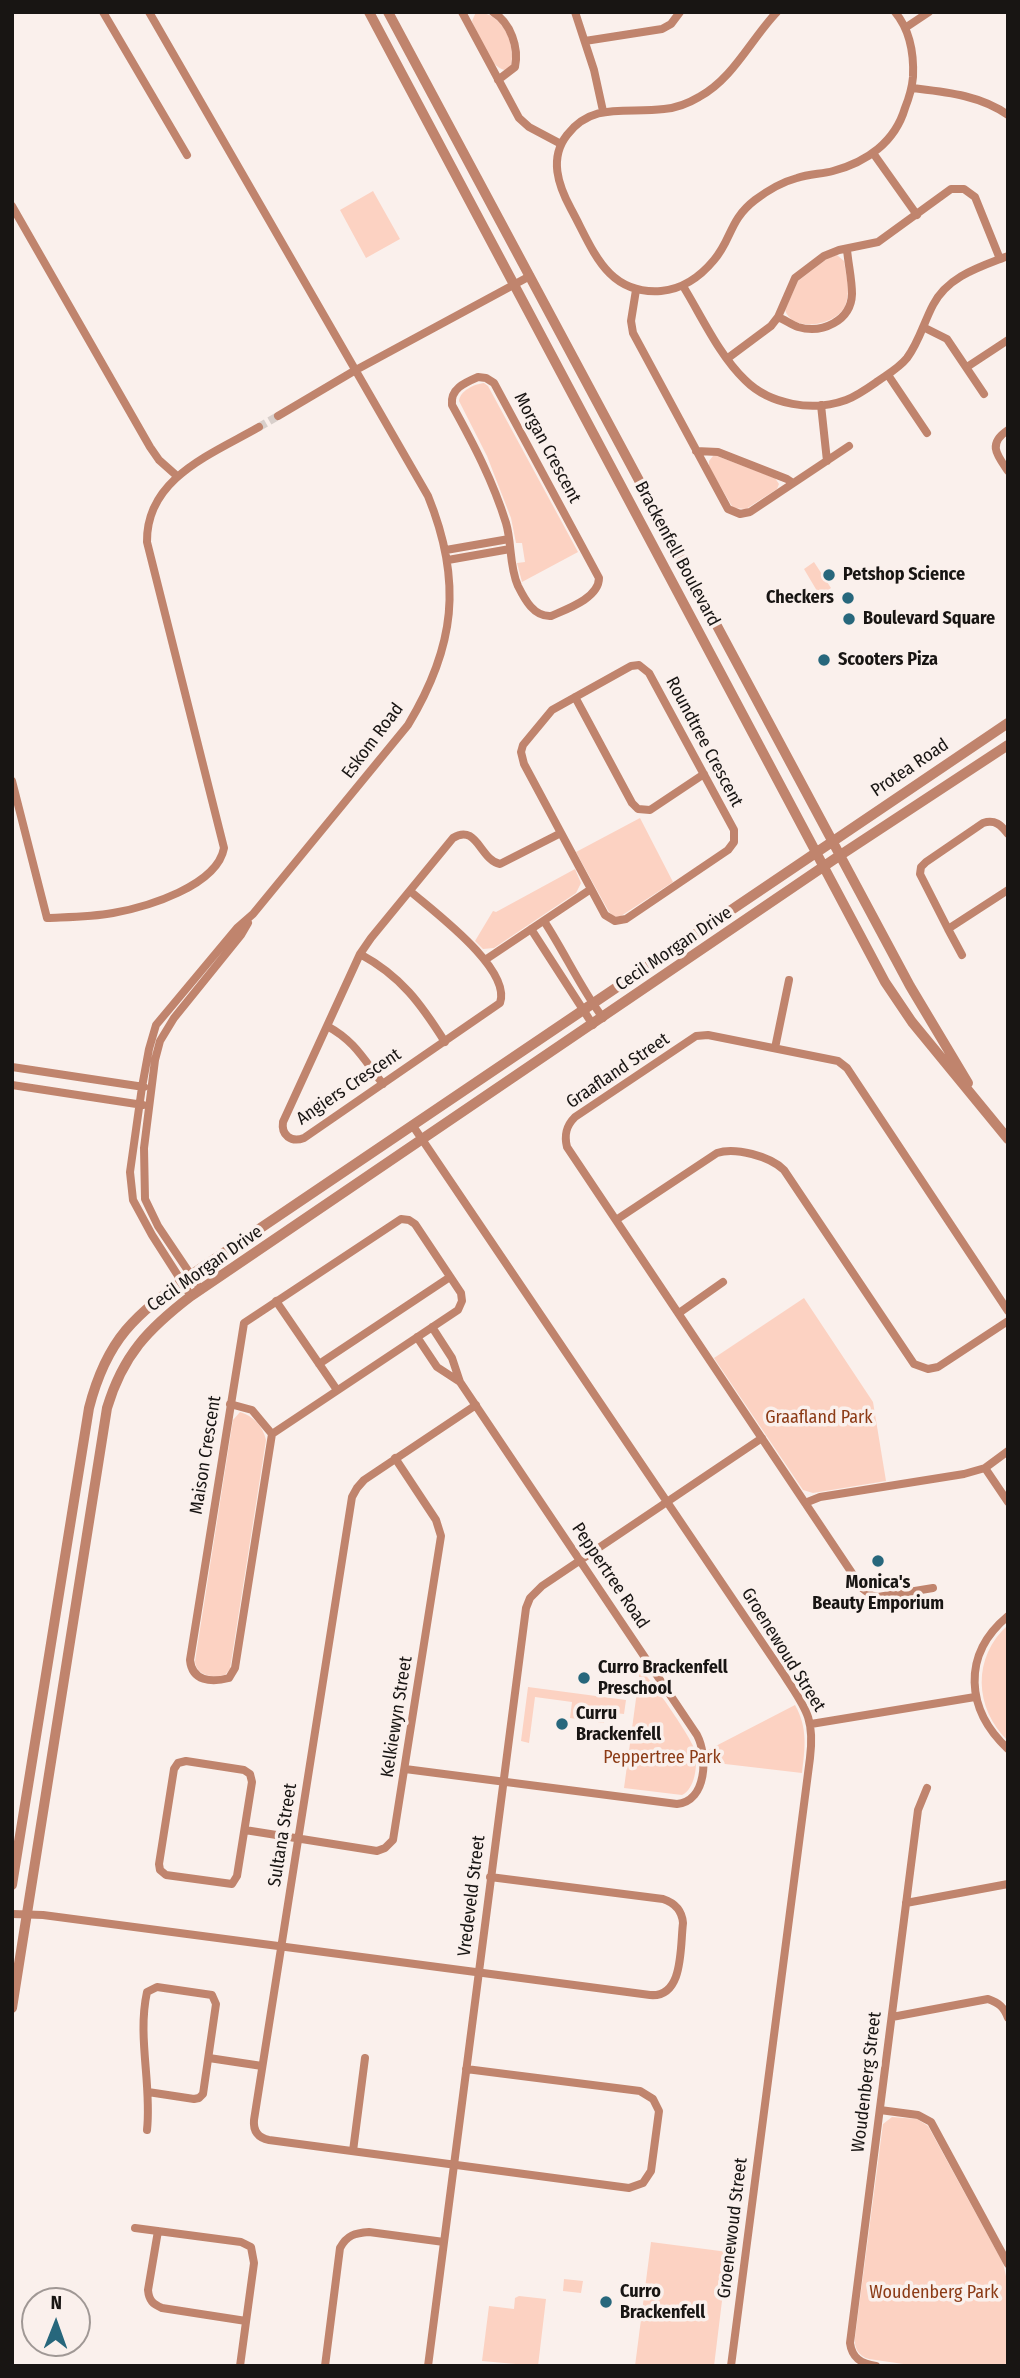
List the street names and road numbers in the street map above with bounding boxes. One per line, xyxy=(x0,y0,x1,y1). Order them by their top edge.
street label: Morgan Crescent xyxy=(509,389,585,507)
street label: Brackenfell Boulevard xyxy=(630,478,724,630)
street label: Roundtree Crescent xyxy=(661,673,747,811)
street label: Eskom Road xyxy=(338,699,408,783)
street label: Protea Road xyxy=(867,734,953,802)
street label: Cecil Morgan Drive xyxy=(612,902,736,996)
street label: Graafland Street xyxy=(562,1029,674,1113)
street label: Angiers Crescent xyxy=(293,1044,405,1130)
street label: Cecil Morgan Drive xyxy=(143,1221,267,1317)
street label: Maison Crescent xyxy=(186,1394,226,1516)
street label: Peppertree Road xyxy=(567,1519,653,1633)
street label: Groenewoud Street xyxy=(736,1584,830,1716)
street label: Kelkiewyn Street xyxy=(377,1655,417,1779)
street label: Sultana Street xyxy=(264,1782,302,1888)
street label: Vredeveld Street xyxy=(454,1834,490,1958)
street label: Woudenberg Street xyxy=(848,2010,886,2154)
street label: Groenewoud Street xyxy=(714,2156,752,2300)

